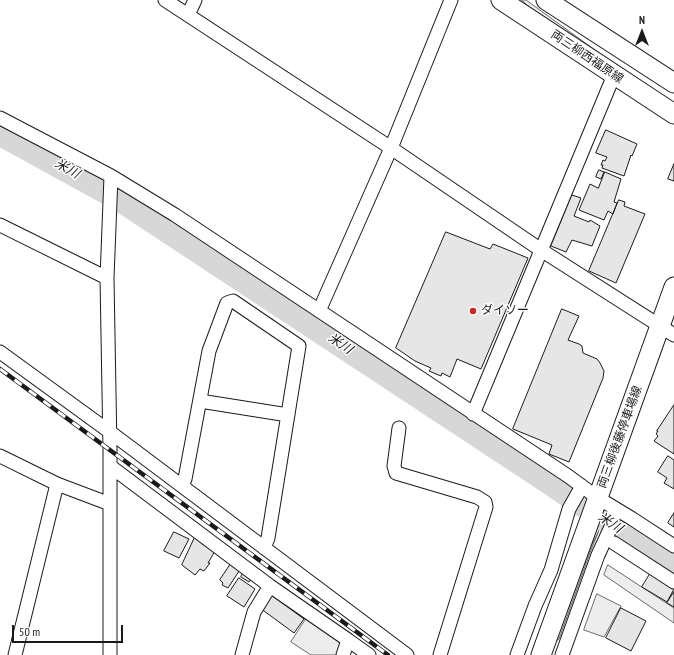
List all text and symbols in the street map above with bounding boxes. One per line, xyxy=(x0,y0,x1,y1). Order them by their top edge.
north arrow xyxy=(622,12,662,52)
text: N xyxy=(639,13,645,27)
street label: 両三柳西福原線 xyxy=(548,28,626,86)
water label: 米川 xyxy=(52,156,82,182)
place label: ダイソー xyxy=(481,304,529,318)
marker: ダイソー xyxy=(468,306,478,316)
water label: 米川 xyxy=(325,330,355,358)
street label: 両三柳後藤停車場線 xyxy=(595,384,645,490)
water label: 米川 xyxy=(595,509,625,537)
scale bar xyxy=(14,617,125,643)
text: 50 m xyxy=(19,624,40,639)

